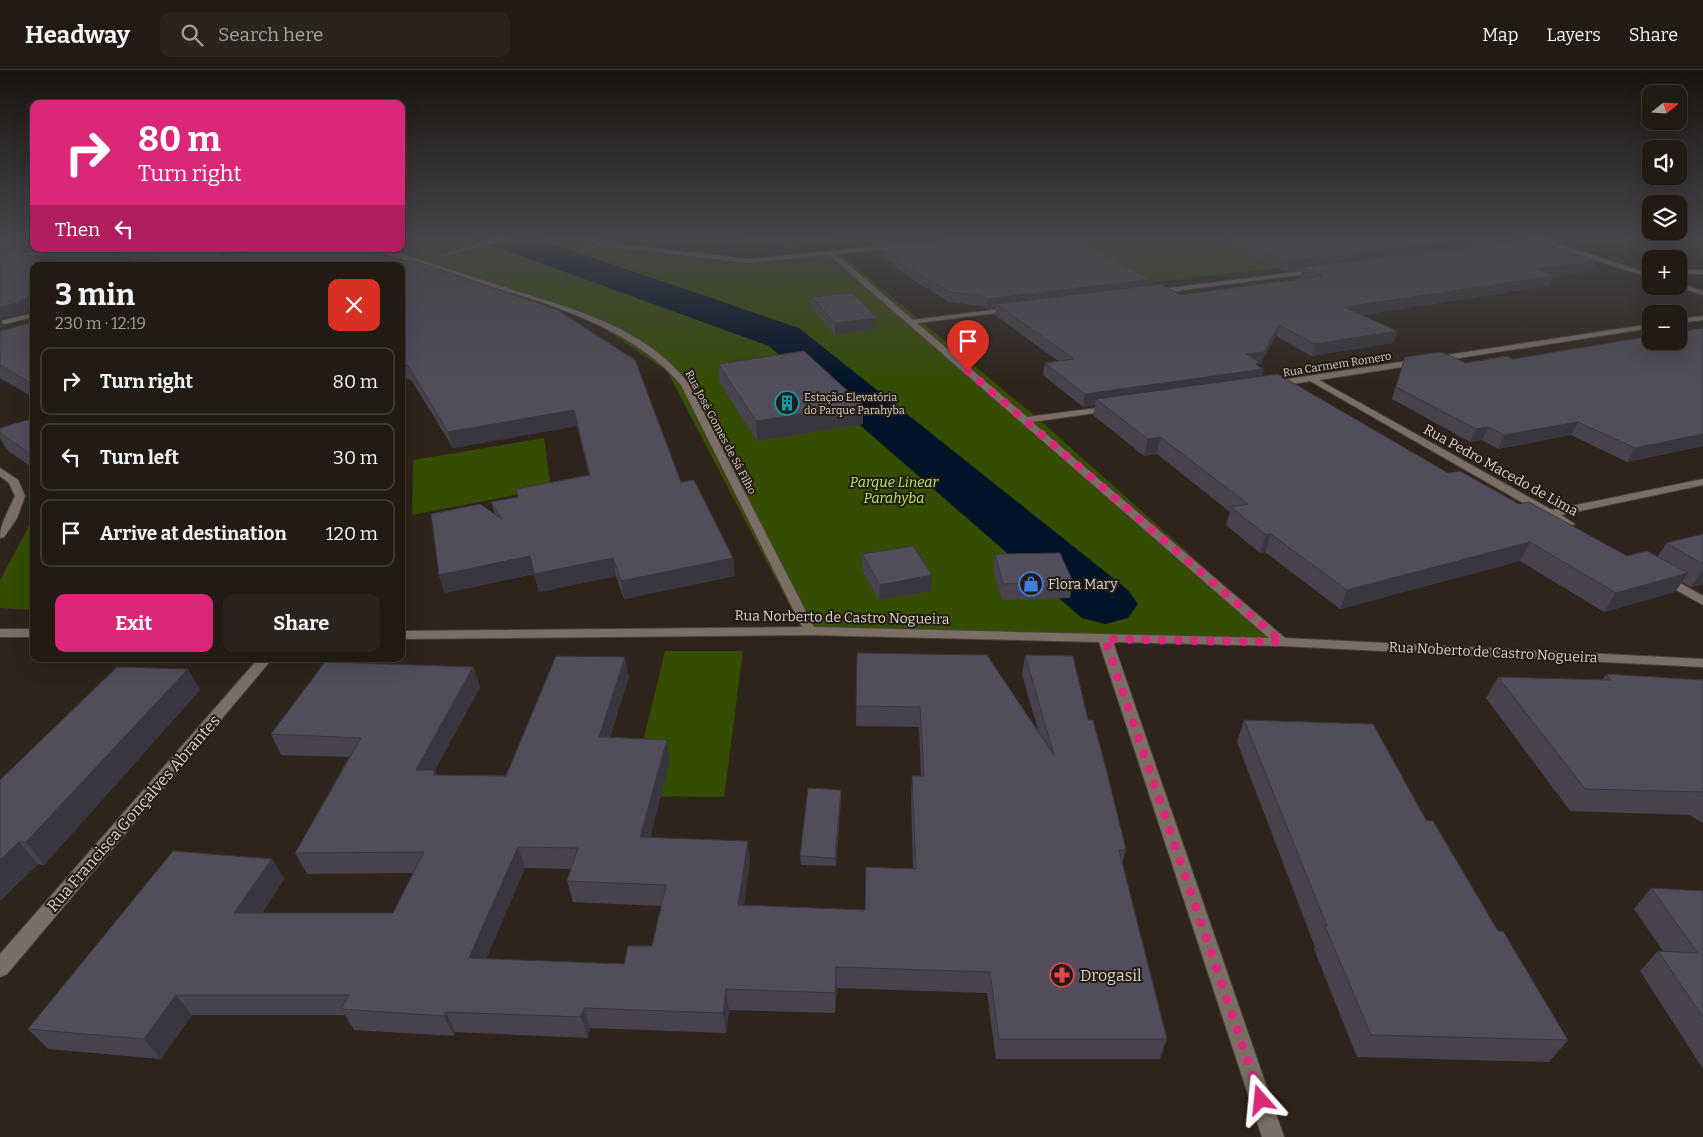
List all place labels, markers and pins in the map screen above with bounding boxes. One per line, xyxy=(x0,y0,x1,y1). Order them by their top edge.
pin xyxy=(947,320,989,371)
building icon: Estação Elevatória do Parque Parahyba xyxy=(774,390,800,416)
place label: Estação Elevatória do Parque Parahyba xyxy=(804,391,905,417)
shop icon: Flora Mary xyxy=(1018,571,1044,597)
place label: Flora Mary xyxy=(1048,576,1118,593)
pharmacy icon: Drogasil xyxy=(1049,962,1075,988)
place label: Drogasil xyxy=(1080,966,1142,985)

